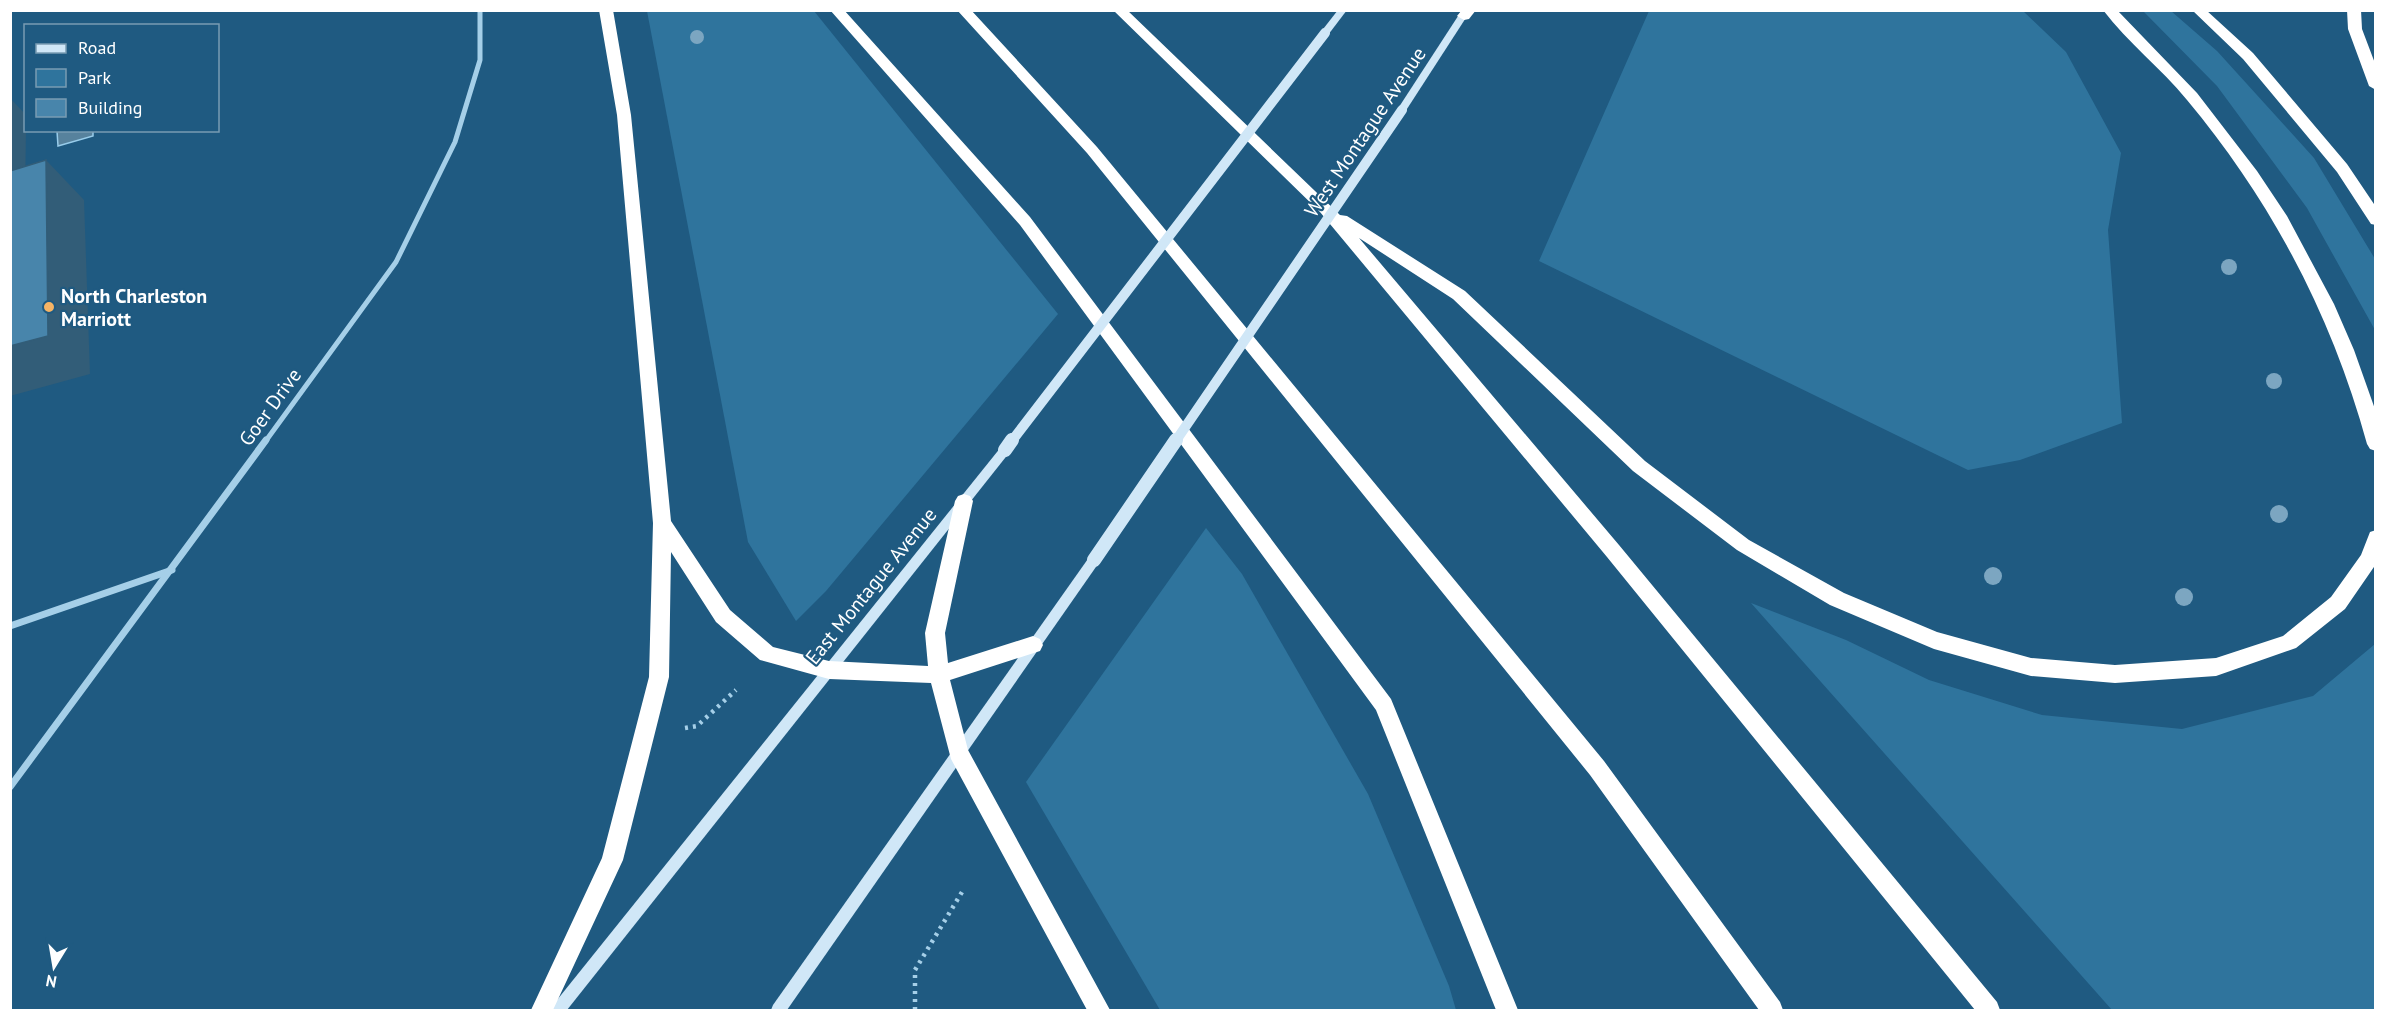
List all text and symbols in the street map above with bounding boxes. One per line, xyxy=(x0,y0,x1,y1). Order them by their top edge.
legend xyxy=(24,24,219,132)
text: Road xyxy=(78,36,116,59)
street label: West Montague Avenue xyxy=(1298,42,1432,222)
text: Park xyxy=(78,66,111,89)
text: Building xyxy=(78,96,142,119)
place label: North Charleston Marriott xyxy=(61,283,207,332)
marker: North Charleston Marriott xyxy=(42,300,56,314)
street label: Goer Drive xyxy=(233,363,307,451)
street label: East Montague Avenue xyxy=(800,502,942,670)
north arrow xyxy=(24,937,84,997)
text: N xyxy=(44,971,58,993)

